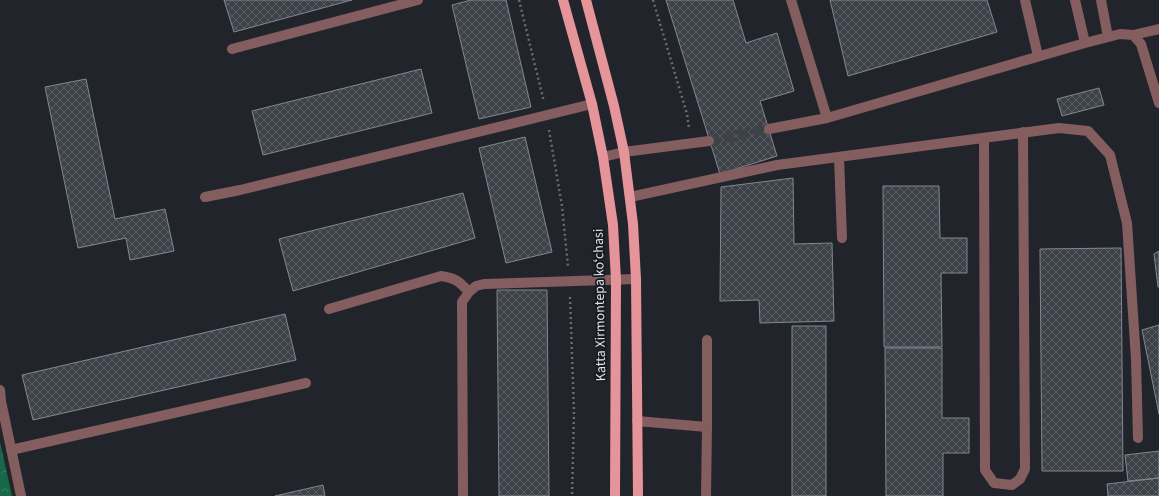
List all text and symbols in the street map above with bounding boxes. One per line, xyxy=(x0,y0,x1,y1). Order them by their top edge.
street label: Katta Xirmontepa koʻchasi xyxy=(589,229,611,381)

